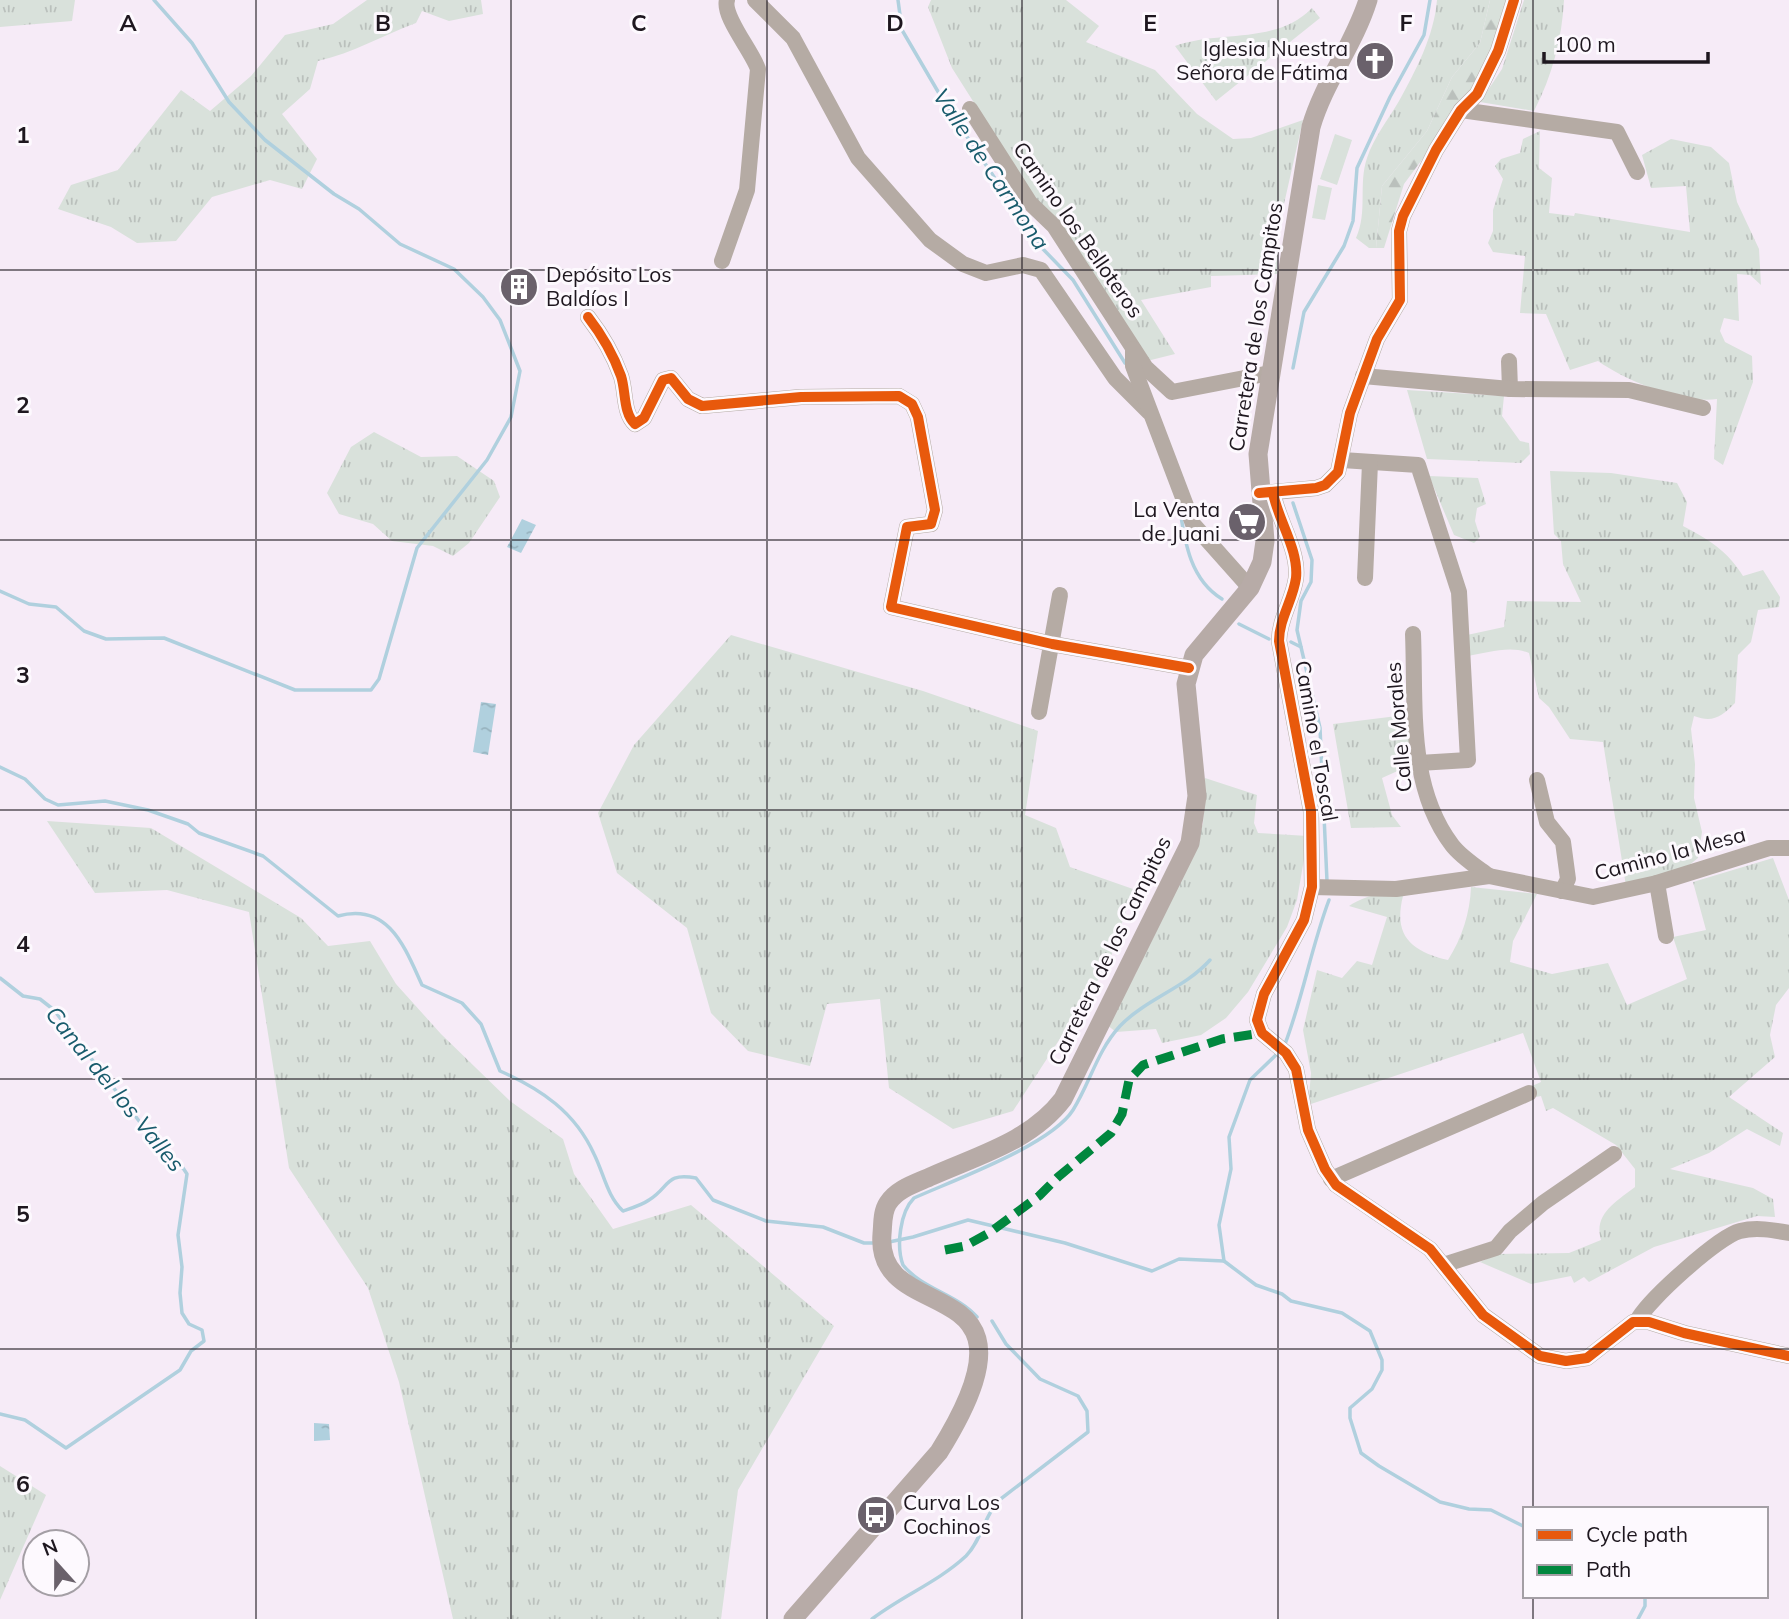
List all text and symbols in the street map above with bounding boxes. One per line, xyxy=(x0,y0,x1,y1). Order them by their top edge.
text: A xyxy=(119,8,137,37)
text: B xyxy=(375,8,391,37)
text: C xyxy=(631,8,647,37)
text: D xyxy=(886,8,904,37)
text: E xyxy=(1143,8,1157,37)
text: F xyxy=(1399,8,1413,37)
scale bar xyxy=(1544,21,1708,65)
text: 100 m xyxy=(1554,31,1616,57)
place label: Iglesia Nuestra Señora de Fátima xyxy=(1176,35,1348,85)
church icon: Iglesia Nuestra Señora de Fátima xyxy=(1354,40,1396,82)
water label: Valle de Carmona xyxy=(927,83,1056,255)
text: 1 xyxy=(16,120,30,149)
street label: Camino los Belloteros xyxy=(1008,136,1149,322)
street label: Carretera de los Campitos xyxy=(1222,200,1288,453)
place label: Depósito Los Baldíos I xyxy=(546,261,672,311)
building icon: Depósito Los Baldíos I xyxy=(498,266,540,308)
text: 2 xyxy=(16,390,30,419)
place label: La Venta de Juani xyxy=(1133,496,1220,546)
supermarket icon: La Venta de Juani xyxy=(1226,501,1268,543)
street label: Camino el Toscal xyxy=(1290,658,1344,823)
text: 3 xyxy=(16,660,30,689)
street label: Calle Morales xyxy=(1379,661,1417,793)
street label: Camino la Mesa xyxy=(1591,820,1748,886)
street label: Carretera de los Campitos xyxy=(1042,832,1176,1070)
text: 4 xyxy=(16,929,30,958)
water label: Canal del los Valles xyxy=(40,1000,191,1178)
text: 5 xyxy=(16,1199,30,1228)
text: 6 xyxy=(16,1469,30,1498)
place label: Curva Los Cochinos xyxy=(903,1489,1000,1539)
bus stop icon: Curva Los Cochinos xyxy=(855,1494,897,1536)
legend xyxy=(1523,1507,1768,1598)
text: Cycle path xyxy=(1586,1521,1688,1547)
north arrow xyxy=(21,1528,91,1598)
text: N xyxy=(39,1533,61,1561)
text: Path xyxy=(1586,1556,1631,1582)

